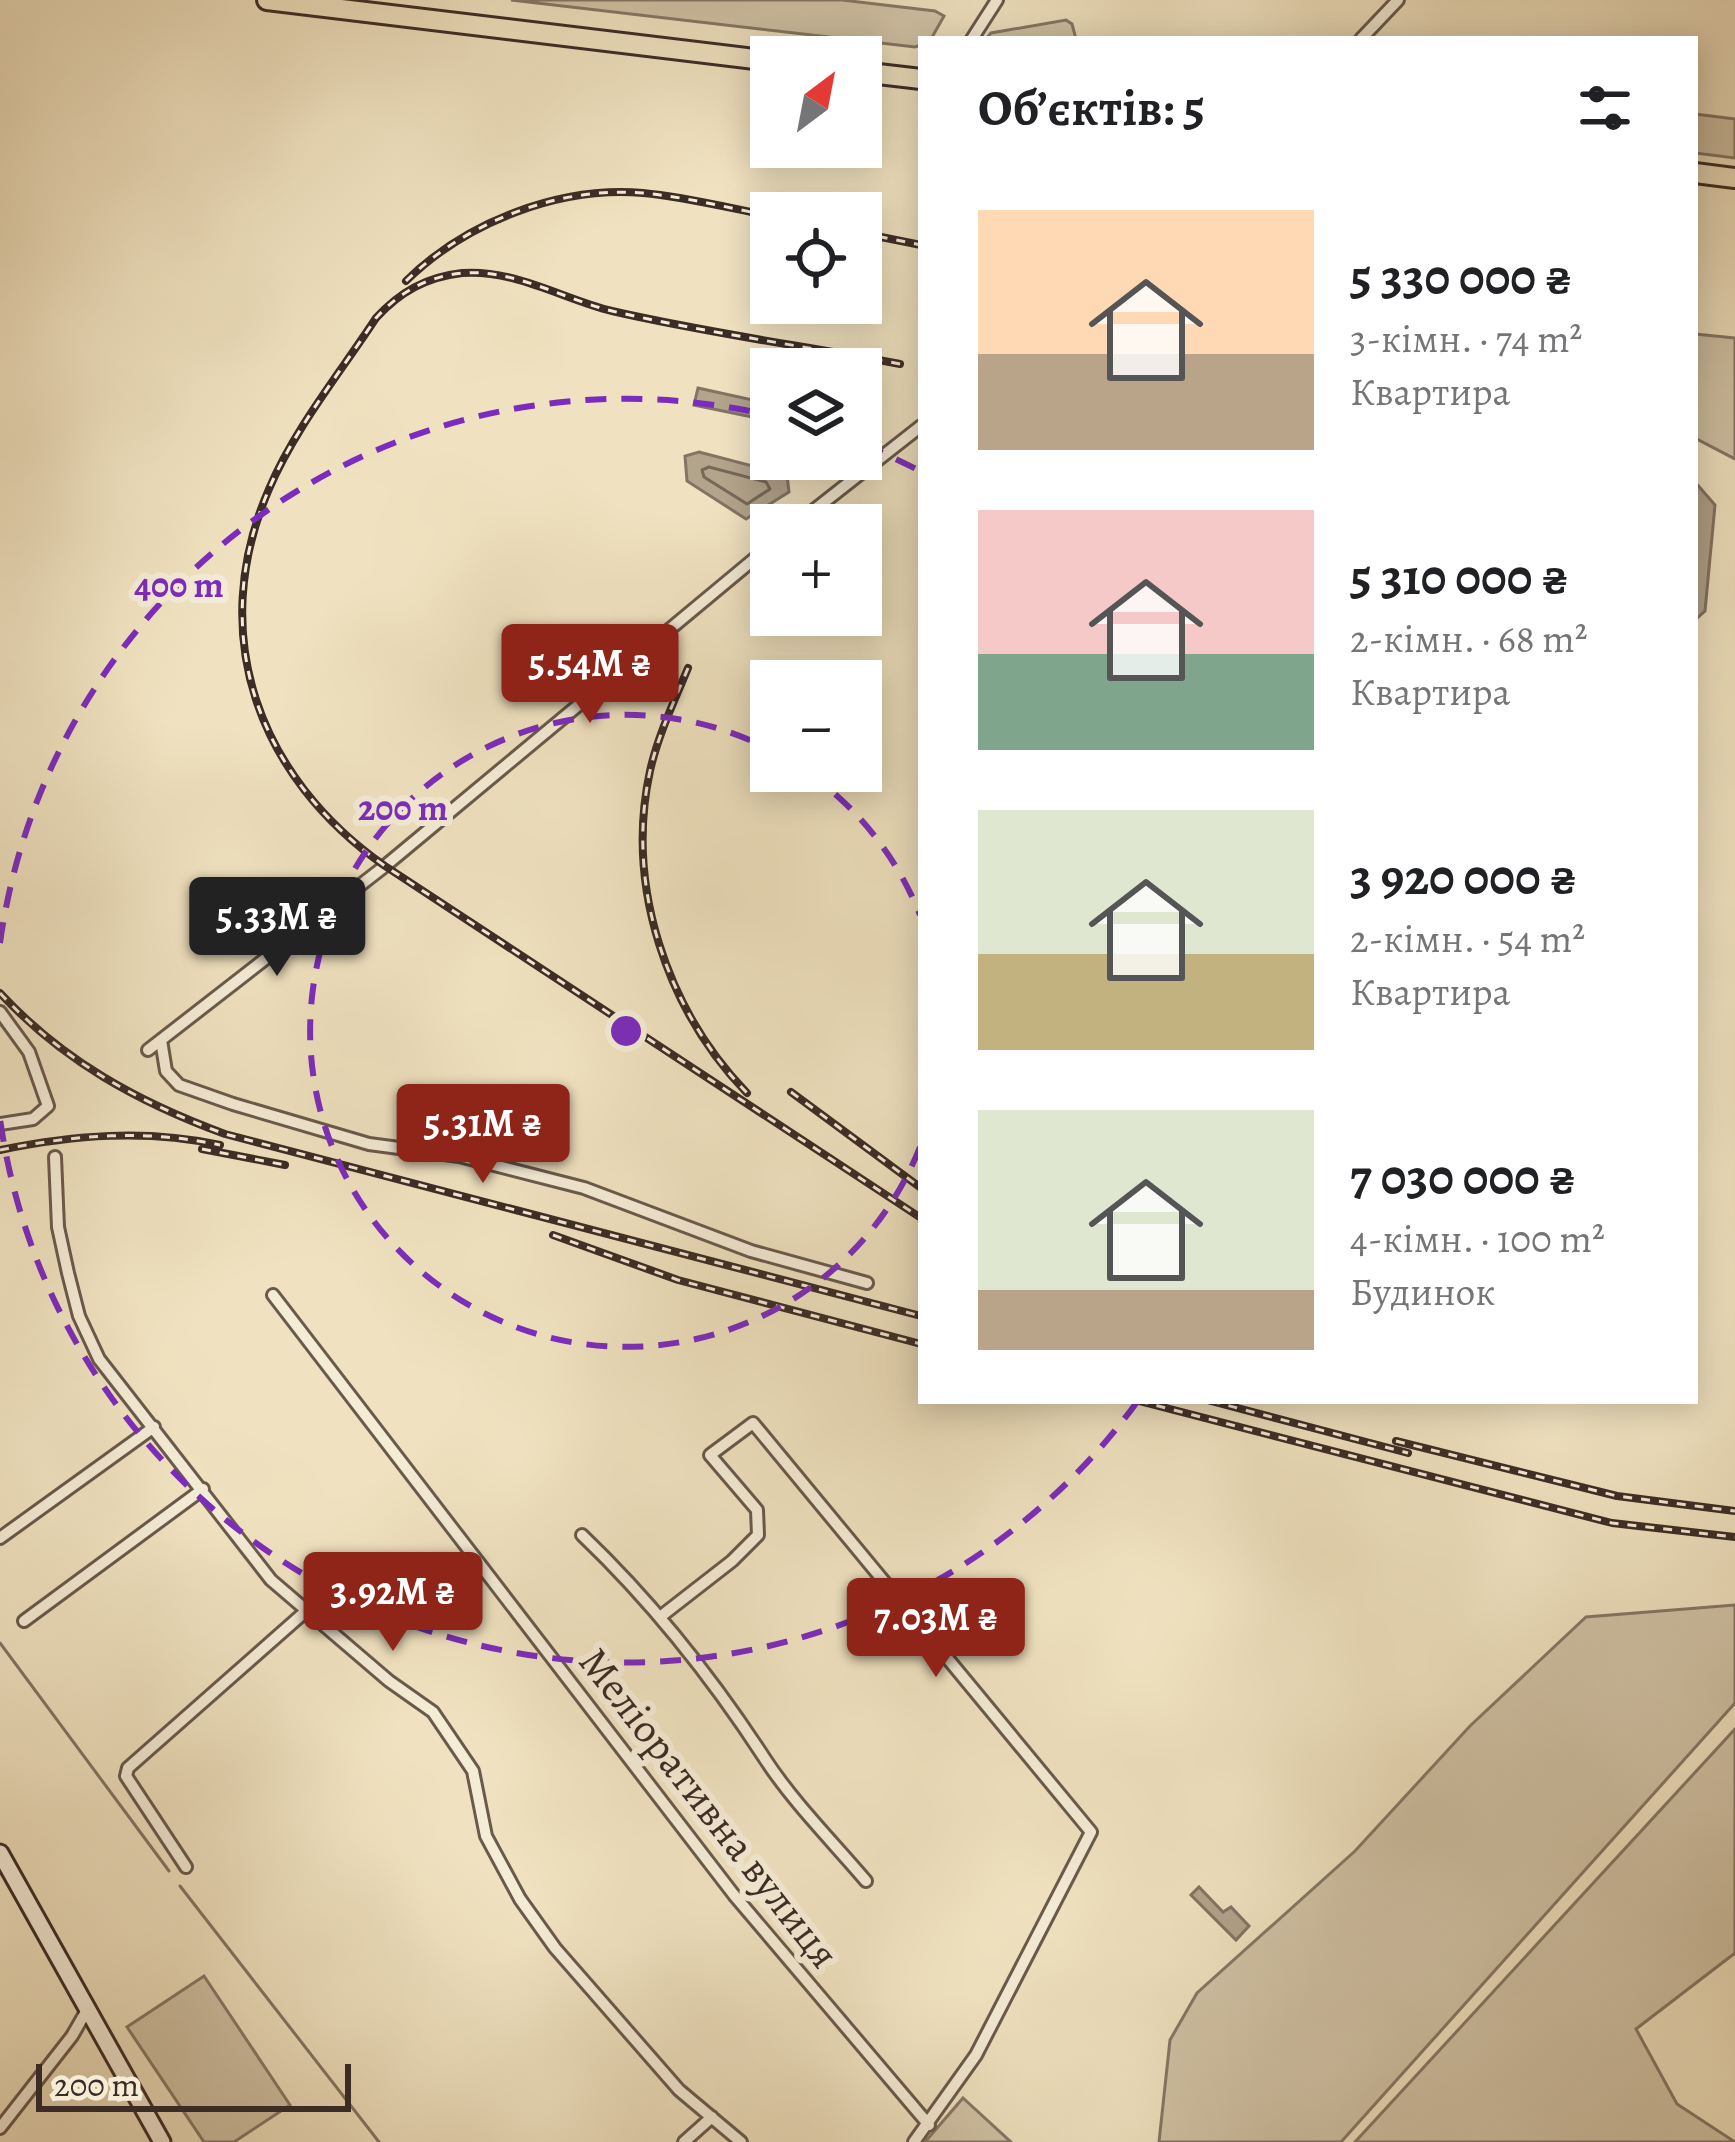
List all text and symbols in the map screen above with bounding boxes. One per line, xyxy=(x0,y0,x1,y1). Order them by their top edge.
north arrow xyxy=(750,36,882,168)
map controls xyxy=(750,36,882,792)
text: Об’єктів: 5 xyxy=(978,73,1205,143)
icon: filters xyxy=(1572,75,1638,141)
button: locate xyxy=(750,192,882,324)
text: 5 330 000 ₴ xyxy=(1350,242,1572,312)
icon: home xyxy=(1074,258,1218,402)
text: 3-кімн. · 74 m² xyxy=(1350,312,1582,365)
button: layers xyxy=(750,348,882,480)
text: Квартира xyxy=(1350,365,1511,418)
button: + xyxy=(750,504,882,636)
text: 5 310 000 ₴ xyxy=(1350,542,1569,612)
icon: home xyxy=(1074,558,1218,702)
text: 400 m xyxy=(134,560,224,609)
text: 2-кімн. · 68 m² xyxy=(1350,612,1588,665)
pin: 5.54M ₴ xyxy=(479,624,701,726)
text: 5.54M ₴ xyxy=(529,636,651,689)
button: − xyxy=(750,660,882,792)
text: Квартира xyxy=(1350,665,1511,718)
text: 200 m xyxy=(358,783,448,832)
text: 3 920 000 ₴ xyxy=(1350,842,1577,912)
icon: home xyxy=(1074,858,1218,1002)
pin: 5.33M ₴ xyxy=(166,877,388,979)
text: 5.33M ₴ xyxy=(216,889,338,942)
text: 2-кімн. · 54 m² xyxy=(1350,912,1585,965)
text: Квартира xyxy=(1350,965,1511,1018)
centre of rings xyxy=(605,1010,647,1052)
pin: 5.31M ₴ xyxy=(372,1084,594,1186)
text: 5.31M ₴ xyxy=(424,1096,542,1149)
text: 7 030 000 ₴ xyxy=(1350,1142,1576,1212)
icon: home xyxy=(1074,1158,1218,1302)
text: 4-кімн. · 100 m² xyxy=(1350,1212,1605,1265)
text: Будинок xyxy=(1350,1265,1496,1318)
pin: 3.92M ₴ xyxy=(282,1552,504,1654)
text: 3.92M ₴ xyxy=(331,1564,455,1617)
pin: 7.03M ₴ xyxy=(825,1578,1047,1680)
text: 7.03M ₴ xyxy=(874,1590,998,1643)
street label: Меліоративна вулиця xyxy=(566,1635,853,1980)
scale bar xyxy=(36,2058,351,2111)
text: 200 m xyxy=(54,2062,139,2107)

